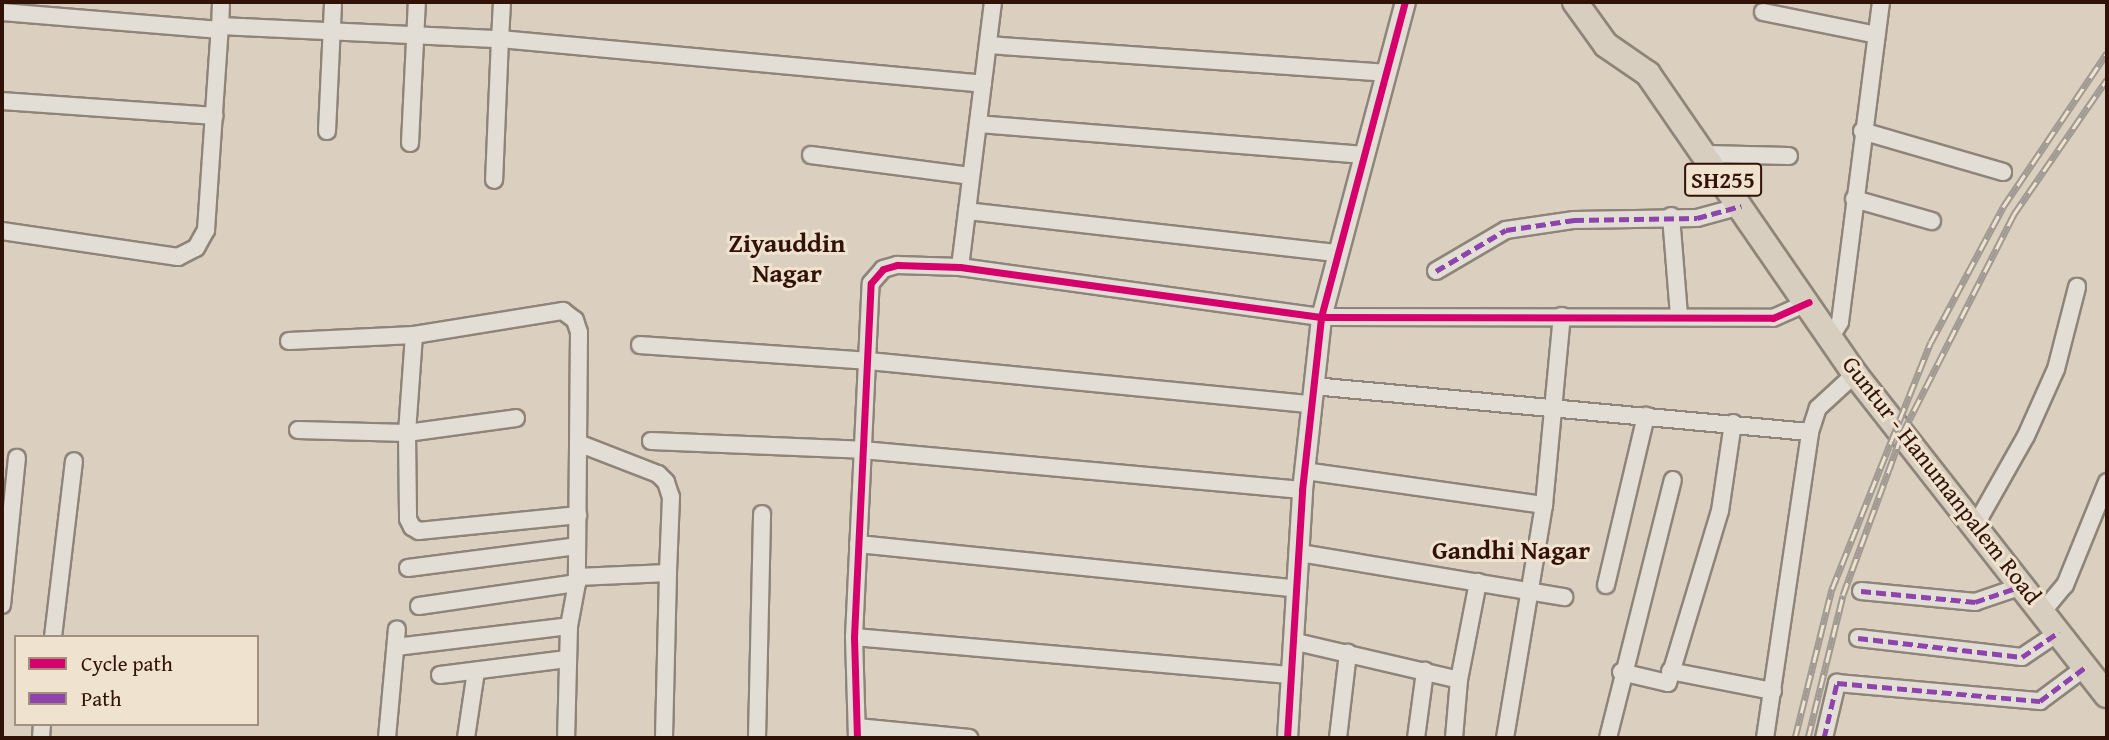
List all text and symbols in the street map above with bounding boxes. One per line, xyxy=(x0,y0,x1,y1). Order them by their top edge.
road number: SH255 xyxy=(1683,160,1763,200)
district label: Ziyauddin Nagar xyxy=(729,227,845,288)
street label: Guntur - Hanumanpalem Road xyxy=(1836,350,2048,610)
district label: Gandhi Nagar xyxy=(1432,534,1590,566)
legend xyxy=(14,635,259,726)
text: Cycle path xyxy=(81,648,173,679)
text: Path xyxy=(81,683,121,714)

